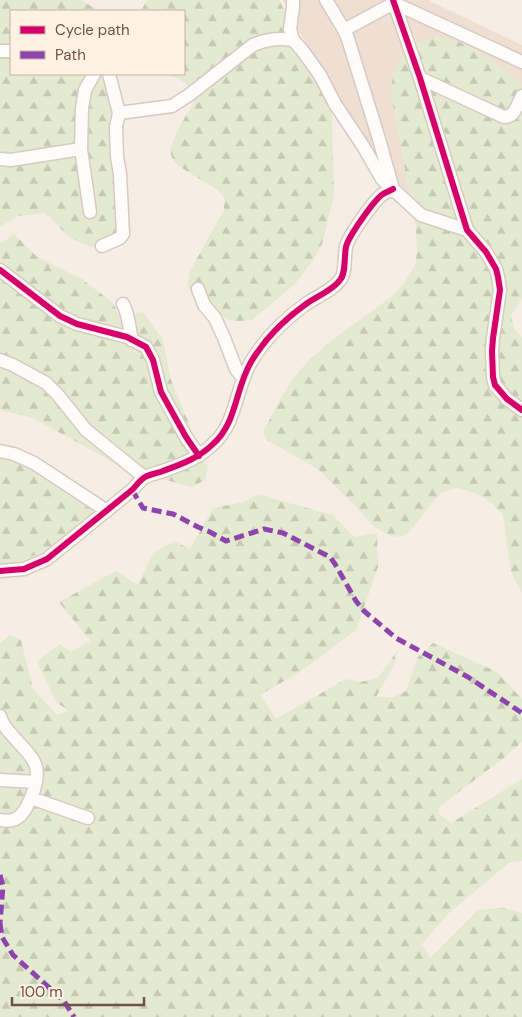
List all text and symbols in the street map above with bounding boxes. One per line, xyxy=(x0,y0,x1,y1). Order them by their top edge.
legend xyxy=(10,10,185,75)
text: Cycle path xyxy=(55,20,130,40)
text: Path xyxy=(55,45,86,65)
scale bar xyxy=(12,974,145,1006)
text: 100 m xyxy=(20,982,63,1002)

